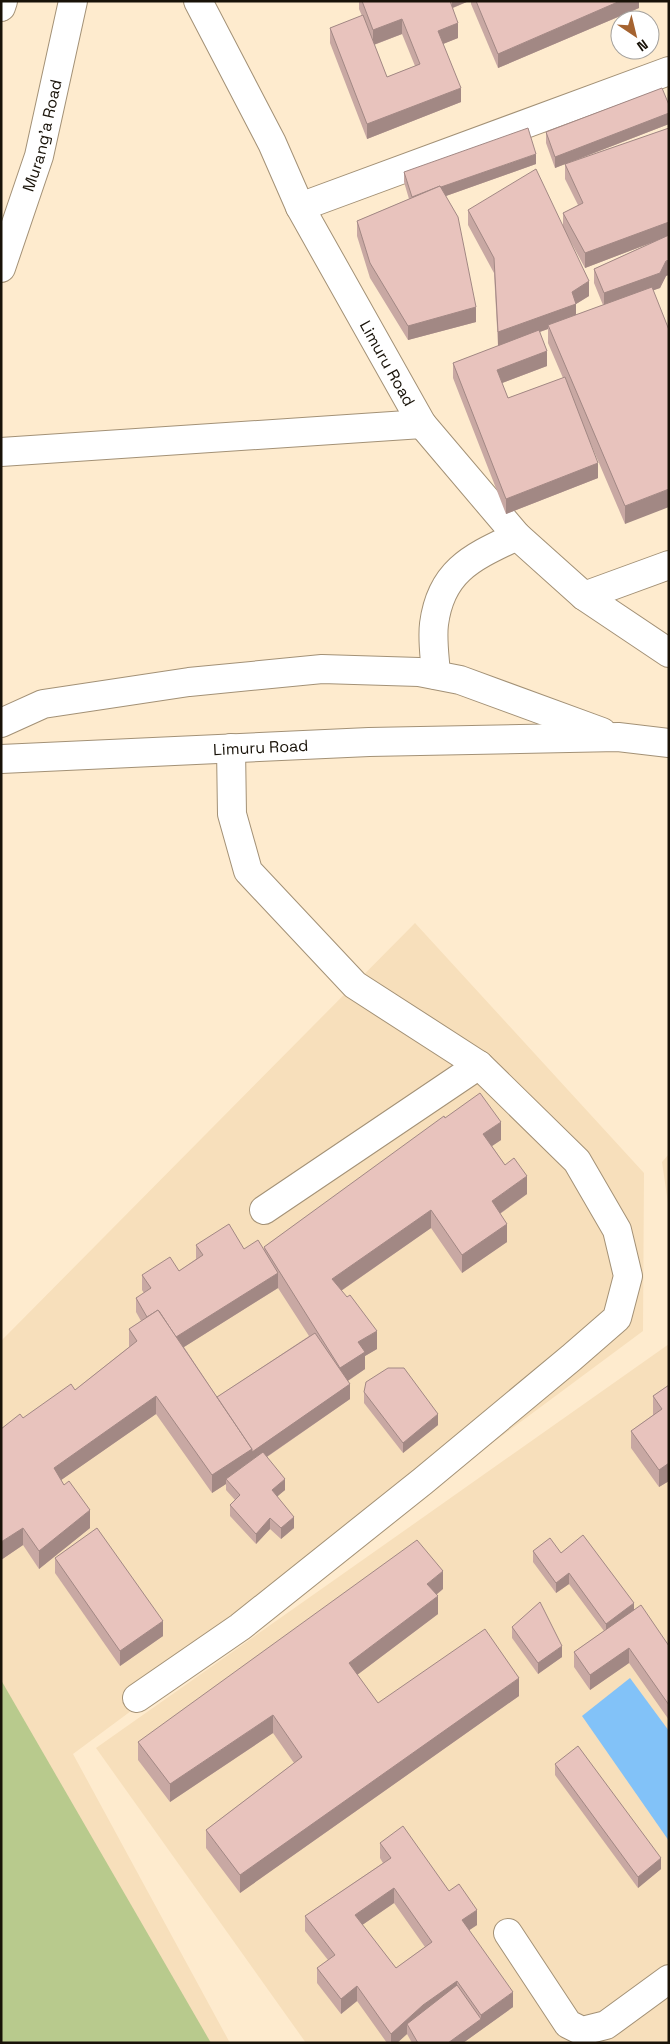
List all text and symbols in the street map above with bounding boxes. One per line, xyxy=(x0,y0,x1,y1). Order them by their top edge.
north arrow xyxy=(610,10,660,60)
text: N xyxy=(633,36,651,56)
street label: Murang'a Road xyxy=(18,77,67,194)
street label: Limuru Road xyxy=(355,317,420,410)
street label: Limuru Road xyxy=(213,735,309,760)

